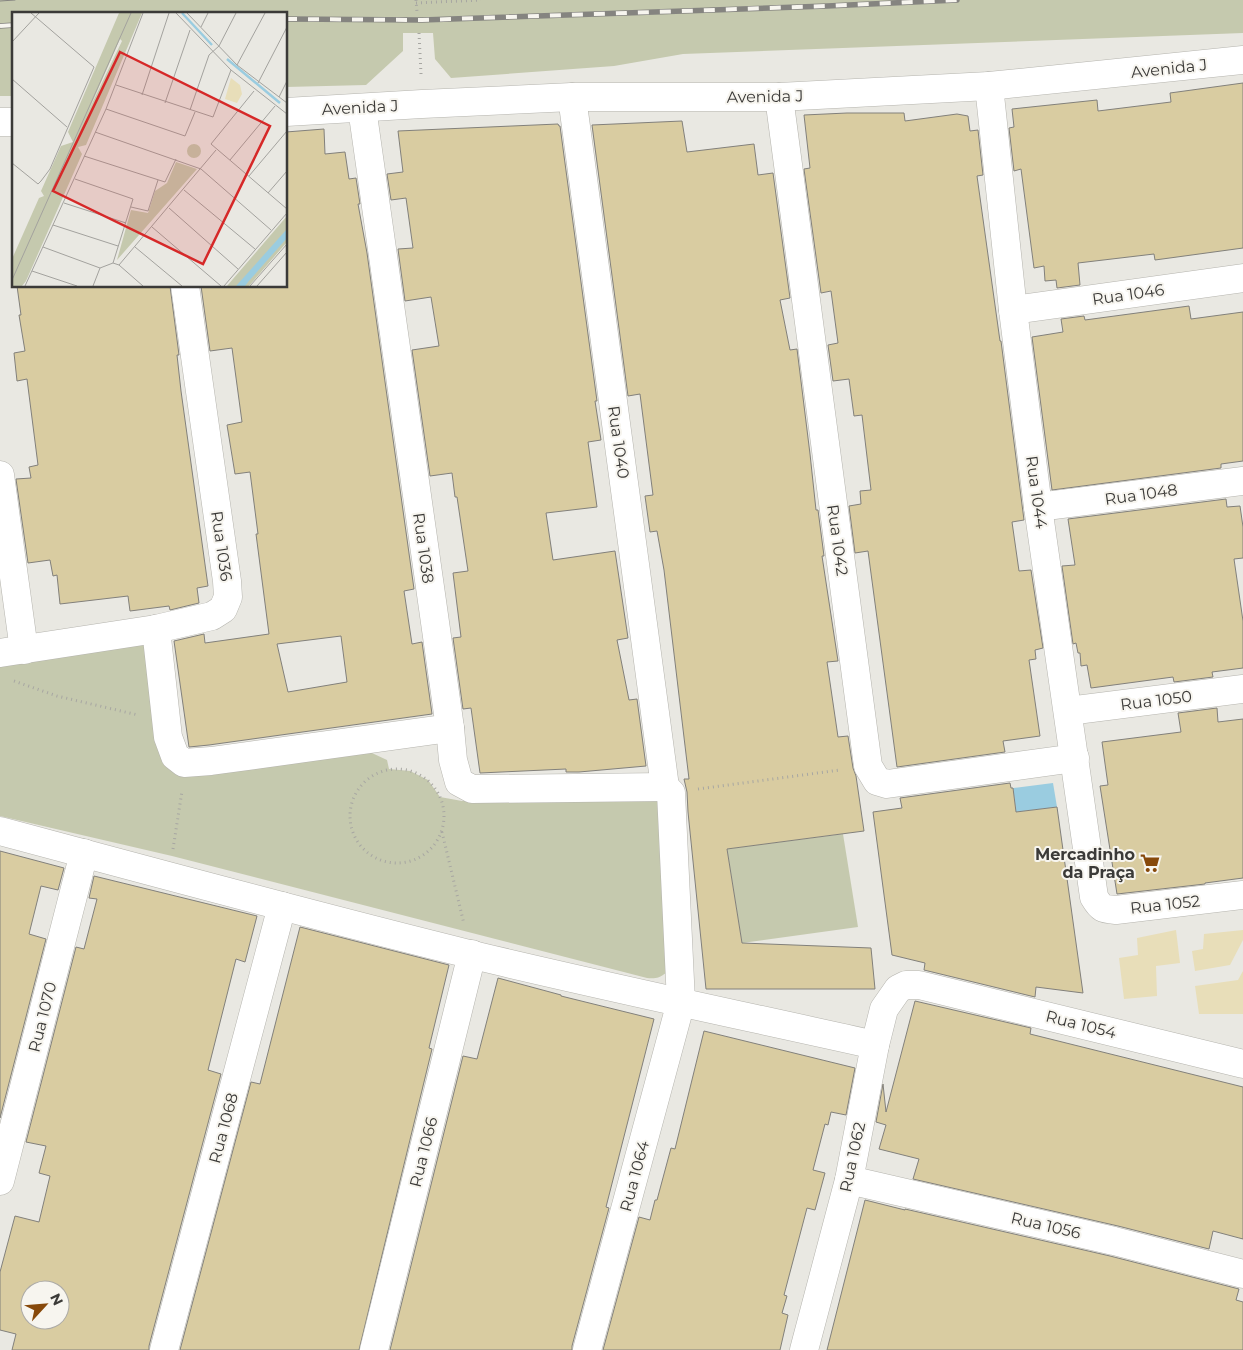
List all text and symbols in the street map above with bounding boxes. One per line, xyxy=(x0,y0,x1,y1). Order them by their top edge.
inset map xyxy=(12,12,288,288)
street label: Avenida J xyxy=(1130,55,1208,82)
street label: Avenida J xyxy=(726,86,804,107)
street label: Avenida J xyxy=(321,96,399,119)
street label: Rua 1046 xyxy=(1091,280,1166,309)
street label: Rua 1040 xyxy=(604,404,633,480)
street label: Rua 1044 xyxy=(1022,454,1051,530)
street label: Rua 1048 xyxy=(1103,480,1179,509)
street label: Rua 1042 xyxy=(823,503,852,577)
street label: Rua 1036 xyxy=(207,510,236,583)
street label: Rua 1038 xyxy=(409,511,438,585)
street label: Rua 1050 xyxy=(1119,687,1193,714)
place label: Mercadinho da Praça xyxy=(1035,845,1135,883)
supermarket icon: Mercadinho da Praça xyxy=(1139,852,1161,874)
street label: Rua 1052 xyxy=(1129,891,1201,918)
street label: Rua 1070 xyxy=(25,980,60,1054)
street label: Rua 1054 xyxy=(1044,1007,1118,1043)
street label: Rua 1068 xyxy=(205,1091,242,1165)
street label: Rua 1066 xyxy=(406,1115,441,1189)
street label: Rua 1062 xyxy=(836,1120,869,1194)
street label: Rua 1064 xyxy=(616,1138,653,1214)
street label: Rua 1056 xyxy=(1009,1208,1083,1243)
north arrow xyxy=(20,1280,70,1330)
text: N xyxy=(46,1290,67,1308)

